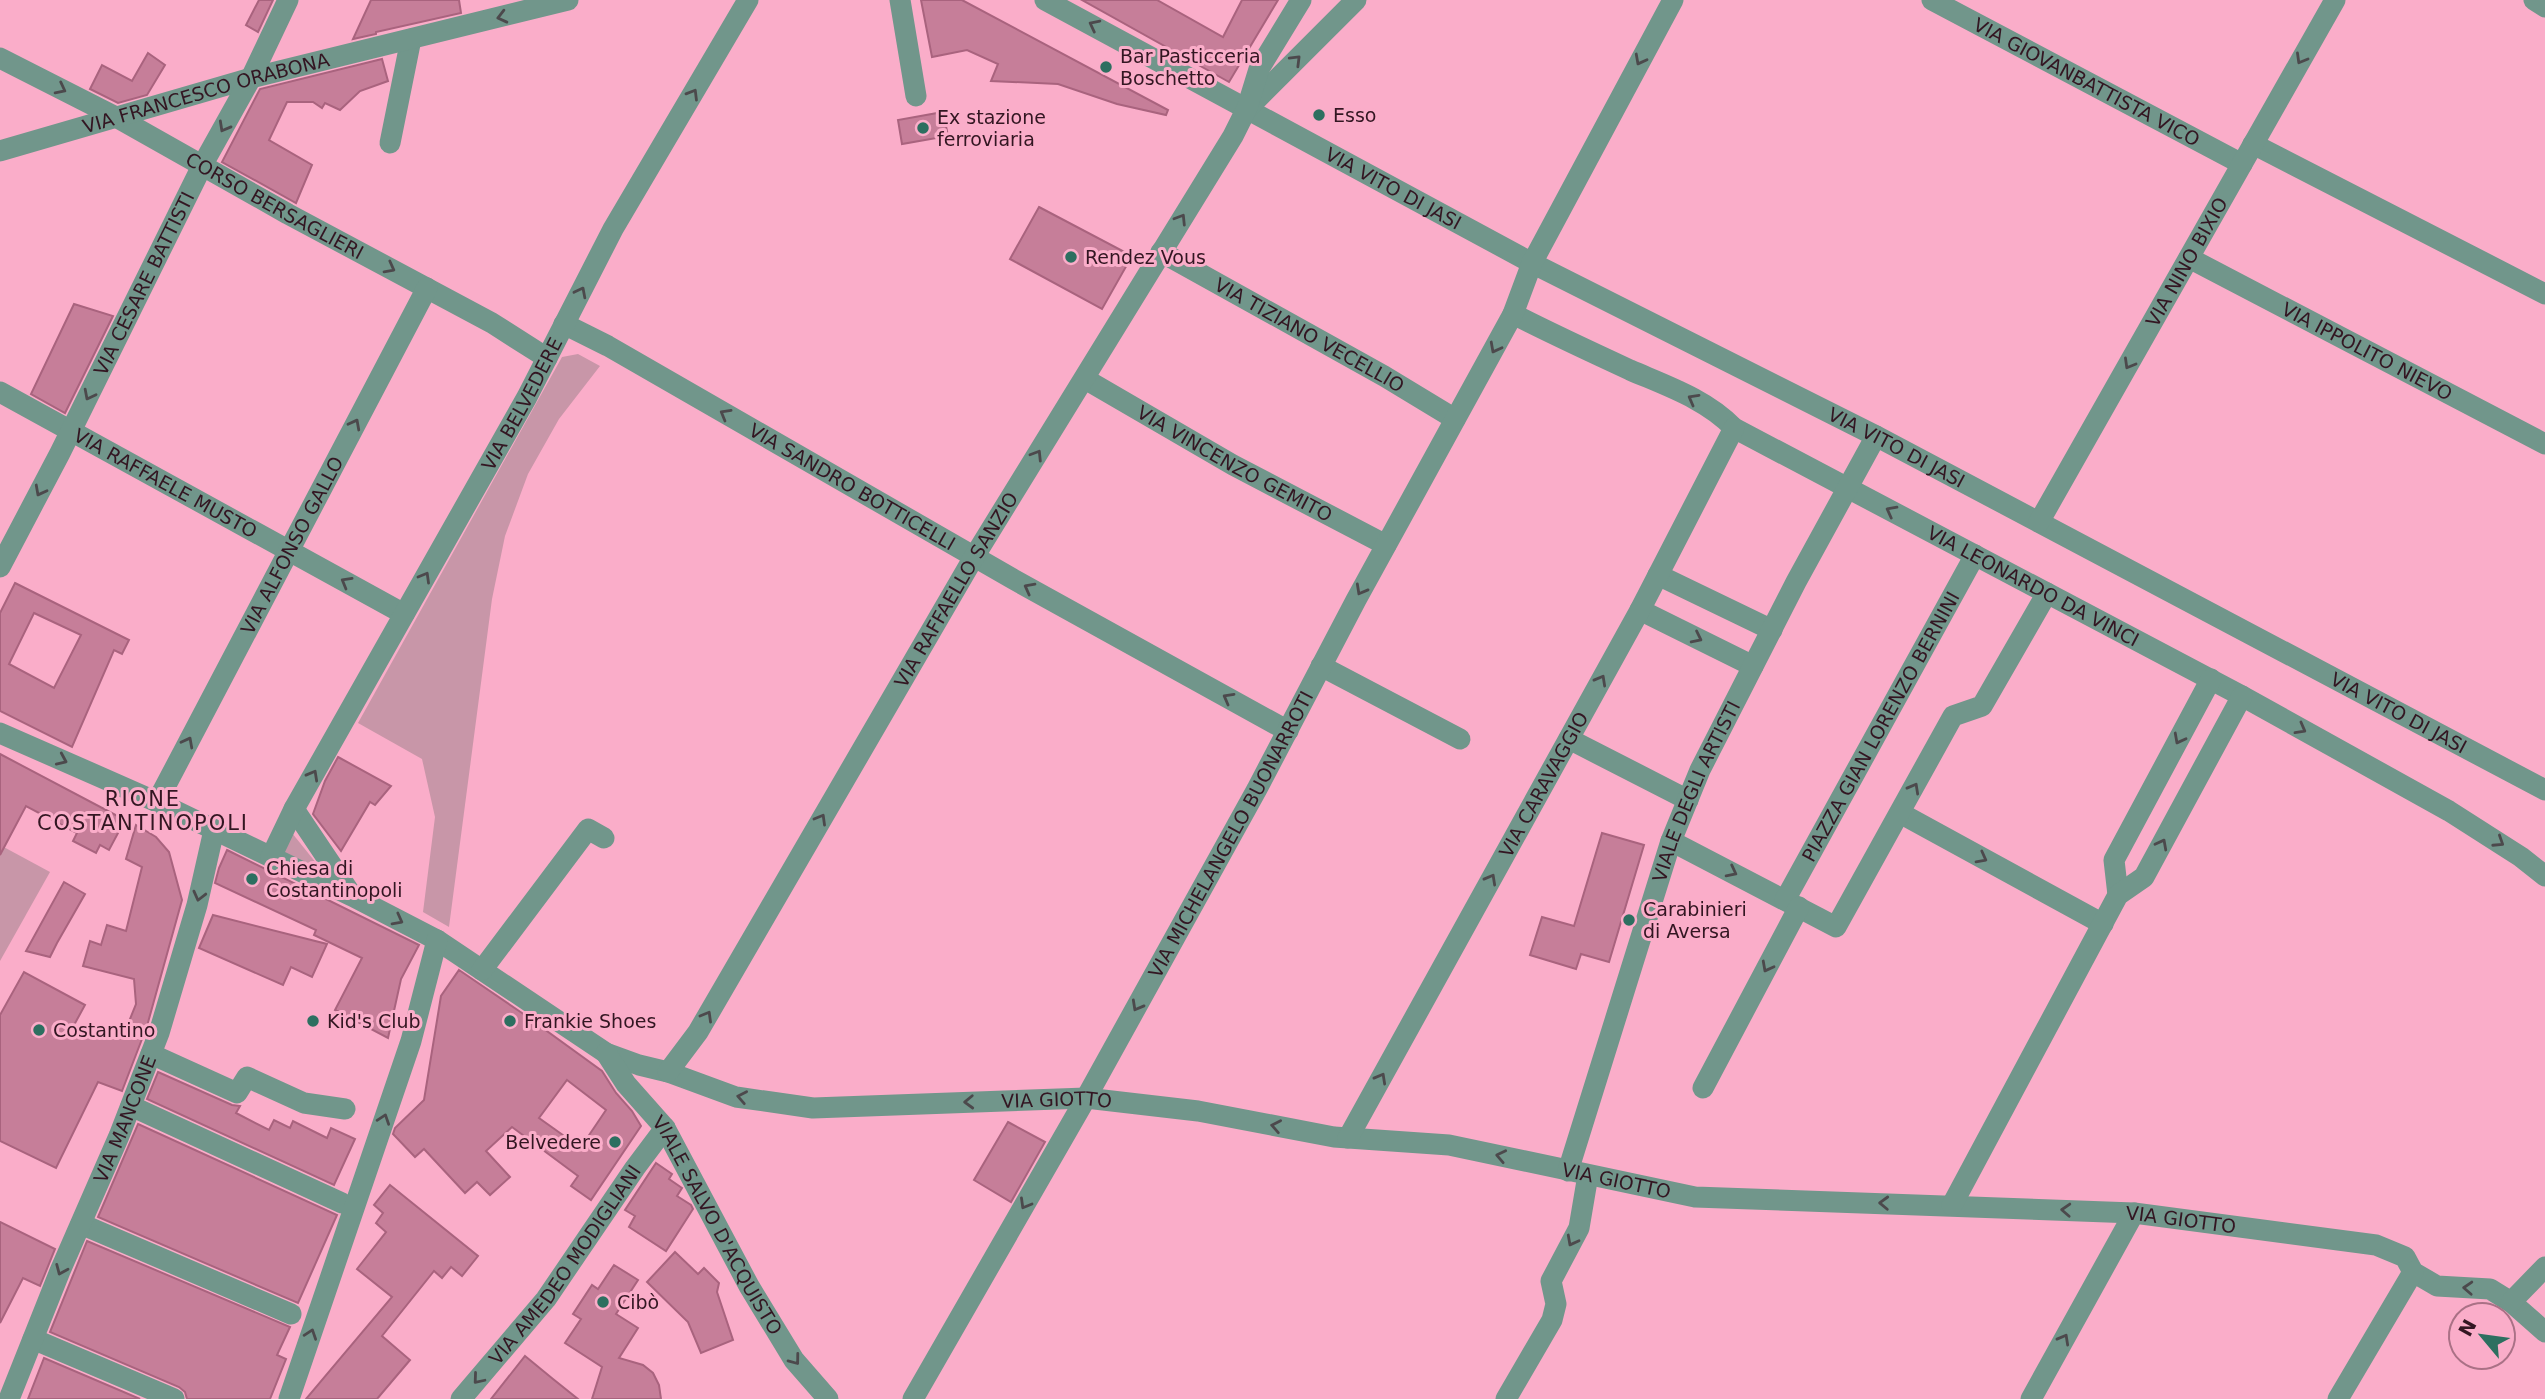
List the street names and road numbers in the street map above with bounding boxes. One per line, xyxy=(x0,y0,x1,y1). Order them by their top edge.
street label: VIA GIOVANBATTISTA VICO xyxy=(1970,13,2204,151)
street label: VIA FRANCESCO ORABONA xyxy=(80,48,332,137)
street label: VIA VITO DI JASI xyxy=(1322,143,1465,234)
street label: CORSO BERSAGLIERI xyxy=(182,148,367,263)
street label: VIA CESARE BATTISTI xyxy=(89,188,199,379)
street label: VIA NINO BIXIO xyxy=(2141,193,2232,330)
street label: VIA TIZIANO VECELLIO xyxy=(1211,273,1408,397)
street label: VIA IPPOLITO NIEVO xyxy=(2278,297,2456,405)
street label: VIA BELVEDERE xyxy=(477,334,567,474)
street label: VIA VINCENZO GEMITO xyxy=(1133,401,1336,526)
street label: VIA VITO DI JASI xyxy=(1825,403,1969,492)
street label: VIA SANDRO BOTTICELLI xyxy=(745,419,959,555)
street label: VIA RAFFAELE MUSTO xyxy=(70,424,261,542)
street label: VIA ALFONSO GALLO xyxy=(236,453,348,638)
street label: VIA RAFFAELLO SANZIO xyxy=(890,488,1022,691)
street label: VIA LEONARDO DA VINCI xyxy=(1924,521,2143,651)
street label: PIAZZA GIAN LORENZO BERNINI xyxy=(1797,588,1964,865)
street label: VIA VITO DI JASI xyxy=(2327,668,2471,758)
street label: VIA MICHELANGELO BUONARROTI xyxy=(1144,687,1317,981)
street label: VIALE DEGLI ARTISTI xyxy=(1648,697,1744,885)
street label: VIA CARAVAGGIO xyxy=(1495,708,1593,861)
street label: VIA MANCONE xyxy=(89,1052,160,1186)
street label: VIA GIOTTO xyxy=(1001,1087,1113,1112)
street label: VIALE SALVO D'ACQUISTO xyxy=(648,1111,787,1339)
street label: VIA GIOTTO xyxy=(1560,1158,1673,1203)
street label: VIA AMEDEO MODIGLIANI xyxy=(484,1161,645,1369)
street label: VIA GIOTTO xyxy=(2126,1202,2237,1237)

